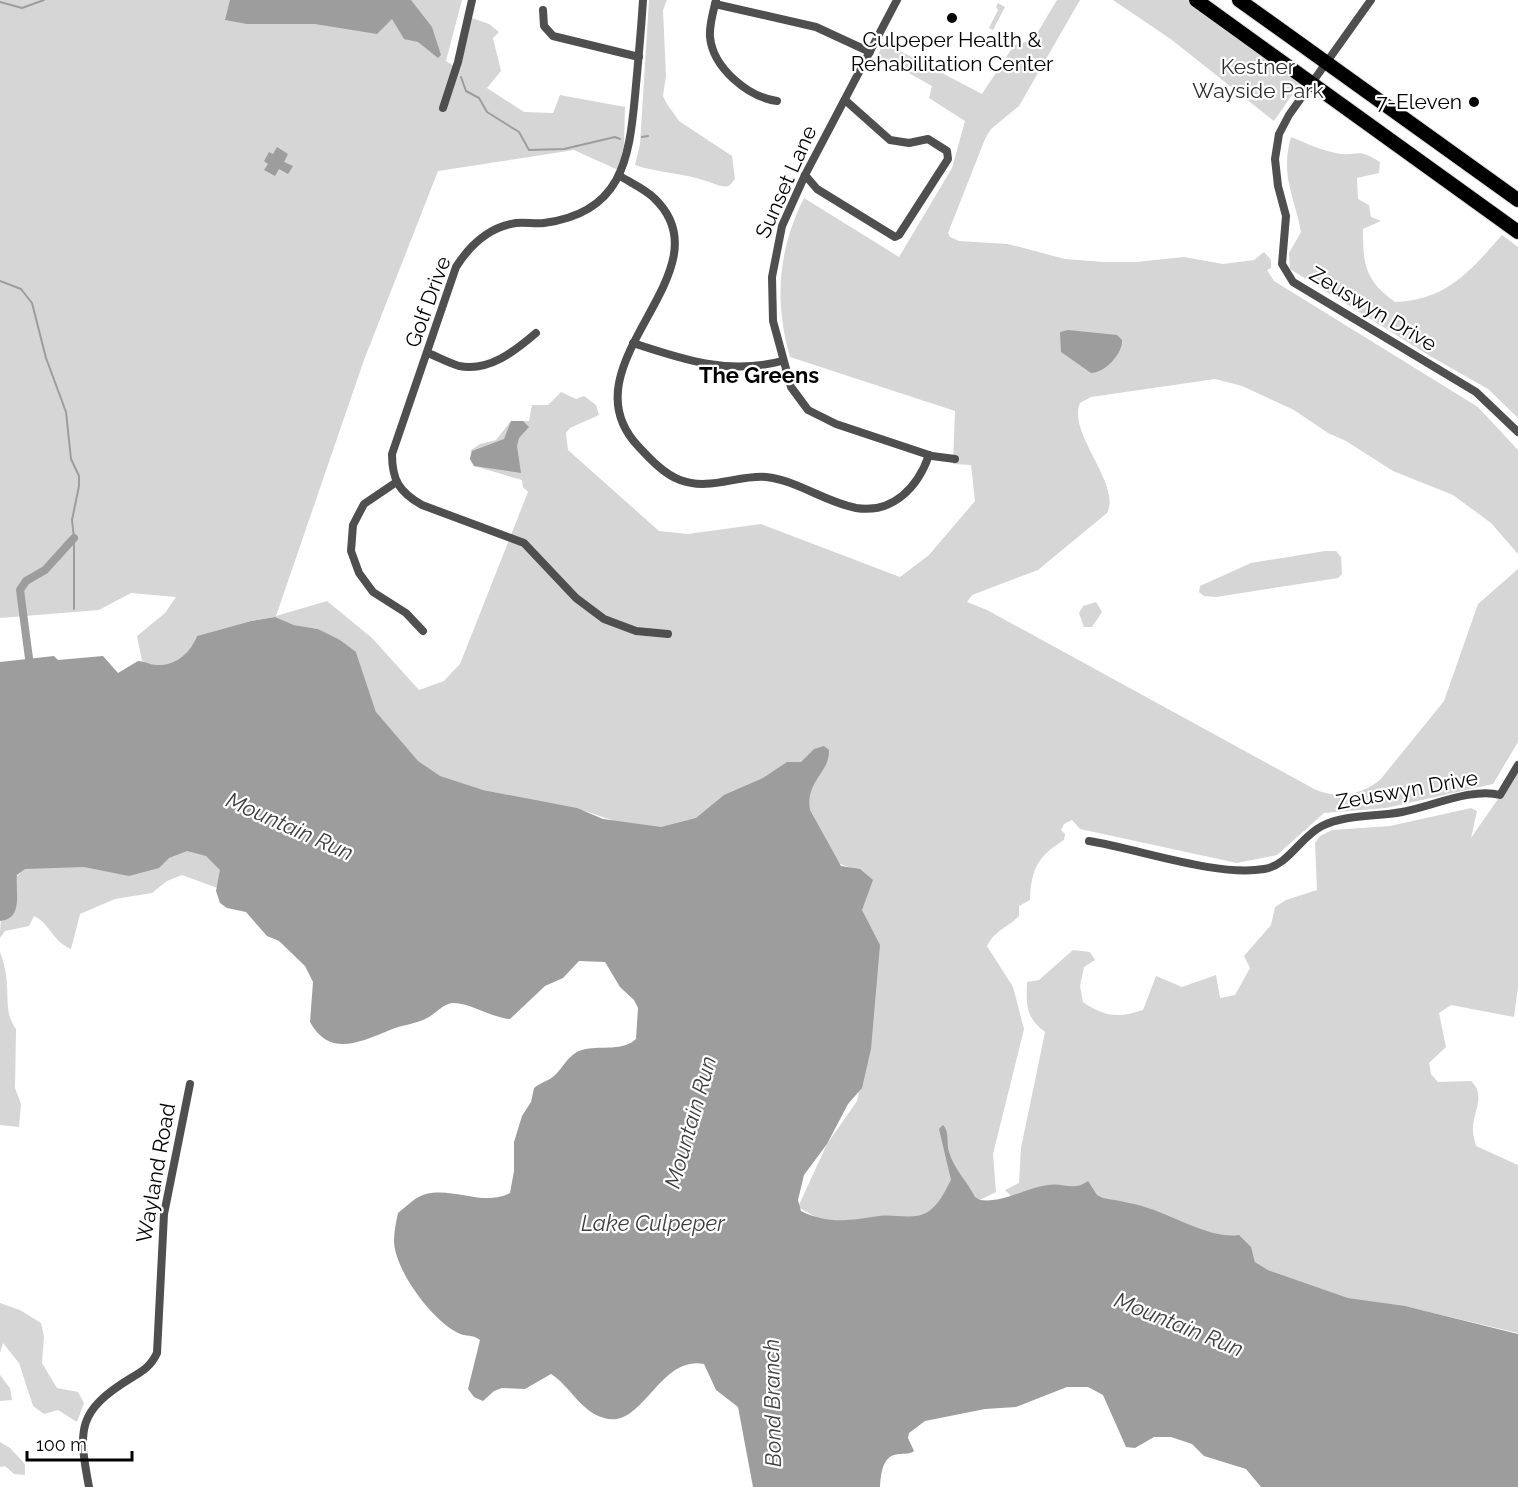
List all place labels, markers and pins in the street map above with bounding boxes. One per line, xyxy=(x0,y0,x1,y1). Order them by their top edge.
marker: Culpeper Health & Rehabilitation Center xyxy=(945,11,959,25)
place label: Culpeper Health & Rehabilitation Center xyxy=(851,27,1054,76)
place label: 7-Eleven xyxy=(1377,89,1462,114)
marker: 7-Eleven xyxy=(1467,95,1481,109)

